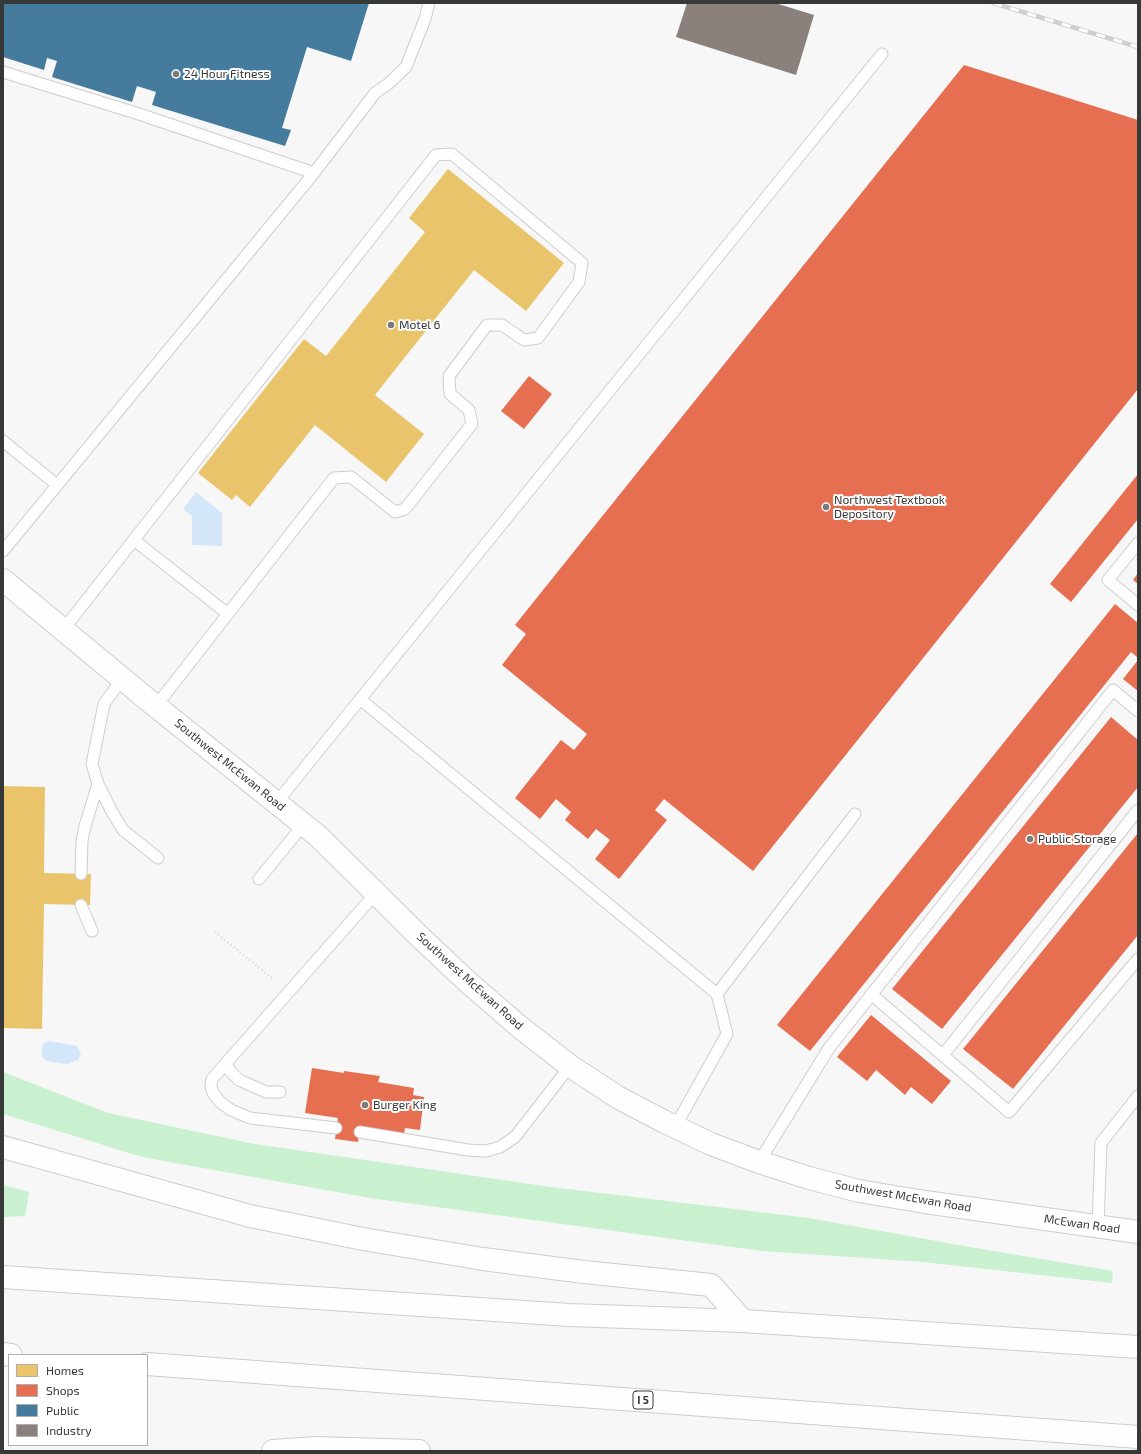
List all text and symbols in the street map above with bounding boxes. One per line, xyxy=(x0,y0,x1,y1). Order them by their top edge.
place label: 24 Hour Fitness xyxy=(184,67,270,81)
marker: 24 Hour Fitness xyxy=(171,69,181,79)
place label: Motel 6 xyxy=(399,318,440,332)
marker: Motel 6 xyxy=(386,320,396,330)
place label: Northwest Textbook Depository xyxy=(834,493,945,521)
marker: Northwest Textbook Depository xyxy=(821,502,831,512)
street label: Southwest McEwan Road xyxy=(172,716,288,814)
place label: Public Storage xyxy=(1038,832,1116,846)
marker: Public Storage xyxy=(1025,834,1035,844)
street label: Southwest McEwan Road xyxy=(414,929,526,1033)
place label: Burger King xyxy=(373,1098,436,1112)
marker: Burger King xyxy=(360,1100,370,1110)
street label: Southwest McEwan Road xyxy=(834,1177,972,1215)
street label: McEwan Road xyxy=(1043,1212,1121,1236)
legend xyxy=(8,1354,148,1446)
text: Homes xyxy=(46,1363,84,1377)
text: Shops xyxy=(46,1383,80,1397)
road number: I 5 xyxy=(633,1391,653,1409)
text: Public xyxy=(46,1403,79,1417)
text: Industry xyxy=(46,1423,92,1437)

